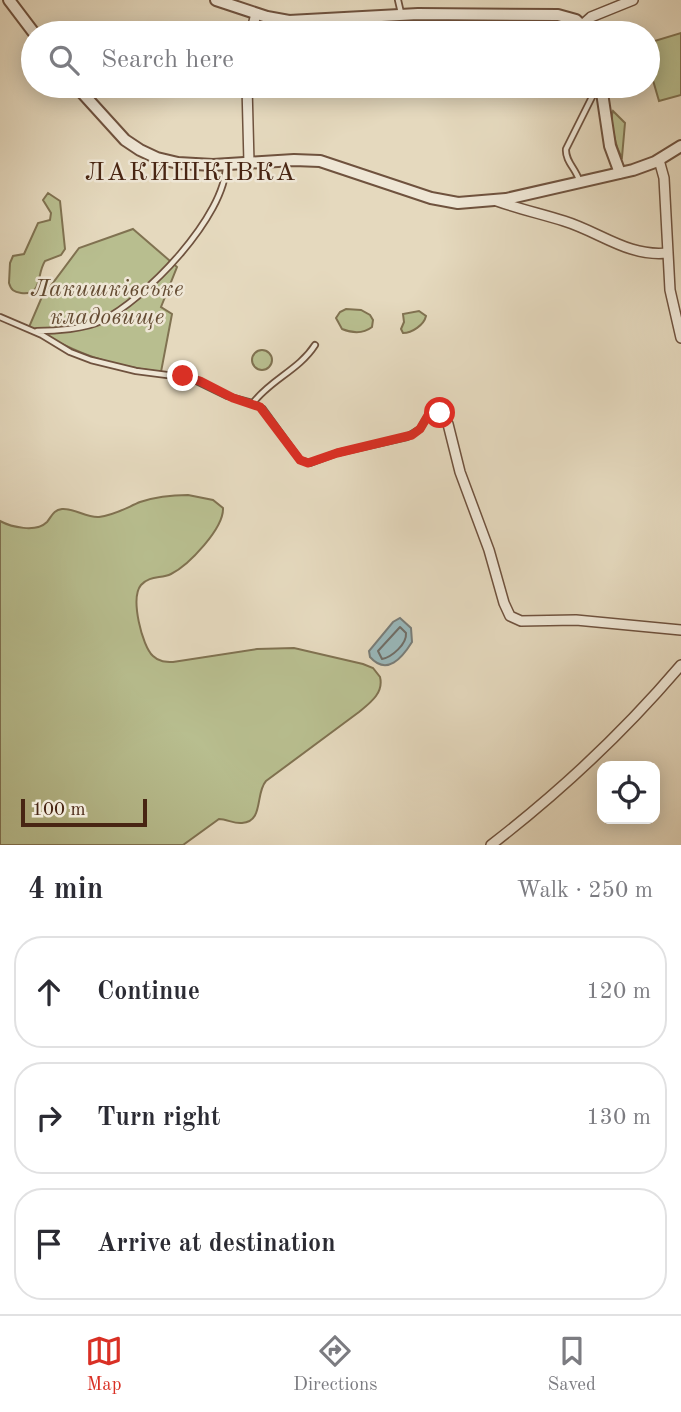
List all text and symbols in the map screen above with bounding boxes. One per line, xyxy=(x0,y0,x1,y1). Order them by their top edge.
search box xyxy=(21,21,660,98)
icon: search xyxy=(45,41,83,79)
text: Search here xyxy=(101,47,234,73)
district label: ЛАКИШКІВКА xyxy=(85,160,297,186)
park label: Лакишківське кладовище xyxy=(30,278,184,330)
route end xyxy=(167,360,198,391)
route start xyxy=(424,397,455,428)
map controls xyxy=(597,761,660,824)
button: locate xyxy=(597,761,660,824)
scale bar xyxy=(21,796,147,828)
text: 100 m xyxy=(32,801,85,820)
text: 4 min xyxy=(28,875,103,905)
text: Walk · 250 m xyxy=(517,879,653,902)
icon: ahead xyxy=(30,973,68,1011)
text: Continue xyxy=(97,979,200,1005)
text: 120 m xyxy=(586,980,651,1003)
icon: right xyxy=(30,1099,68,1137)
text: Turn right xyxy=(97,1105,220,1131)
text: 130 m xyxy=(586,1106,651,1129)
icon: arrive xyxy=(30,1225,68,1263)
text: Arrive at destination xyxy=(97,1231,336,1257)
tab: Map xyxy=(85,1332,123,1397)
tab: Directions xyxy=(293,1332,378,1397)
tab: Saved xyxy=(548,1332,596,1397)

